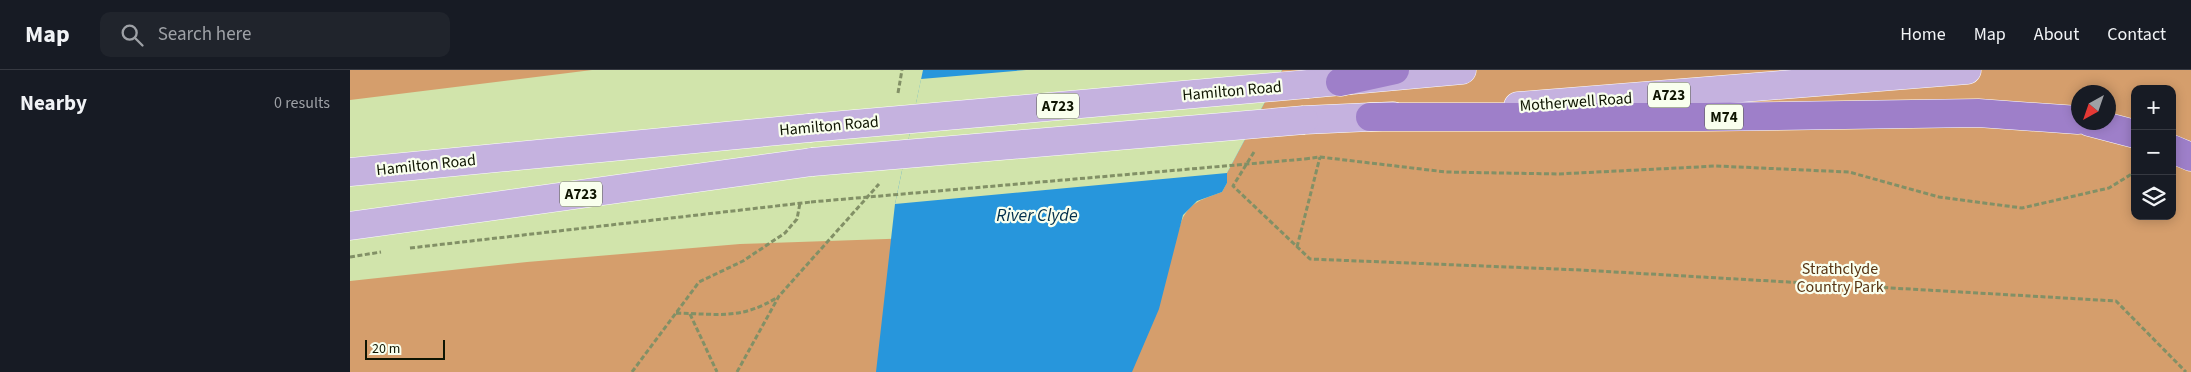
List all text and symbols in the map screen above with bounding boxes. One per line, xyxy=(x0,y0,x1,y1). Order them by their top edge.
search box xyxy=(100,12,450,57)
text: Map xyxy=(25,17,70,52)
icon: search xyxy=(118,21,146,49)
text: Search here xyxy=(158,21,251,48)
text: Home xyxy=(1900,22,1946,47)
text: Map xyxy=(1974,22,2006,47)
text: About xyxy=(2034,22,2079,47)
text: Contact xyxy=(2107,22,2166,47)
street label: Hamilton Road xyxy=(1181,76,1283,106)
road number: A723 xyxy=(1648,82,1690,108)
north arrow xyxy=(2071,85,2116,130)
map controls xyxy=(2131,85,2176,220)
button: + xyxy=(2131,85,2176,130)
street label: Motherwell Road xyxy=(1519,87,1633,117)
text: Nearby xyxy=(20,88,87,118)
text: 0 results xyxy=(274,92,330,114)
road number: A723 xyxy=(1037,94,1079,118)
road number: M74 xyxy=(1705,104,1743,130)
street label: Hamilton Road xyxy=(778,111,880,141)
button: − xyxy=(2131,130,2176,175)
street label: Hamilton Road xyxy=(375,149,477,181)
button: layers xyxy=(2131,175,2176,220)
road number: A723 xyxy=(560,182,602,206)
water label: River Clyde xyxy=(996,203,1078,228)
park label: Strathclyde Country Park xyxy=(1796,258,1884,298)
scale bar xyxy=(365,337,445,360)
text: 20 m xyxy=(372,339,400,359)

